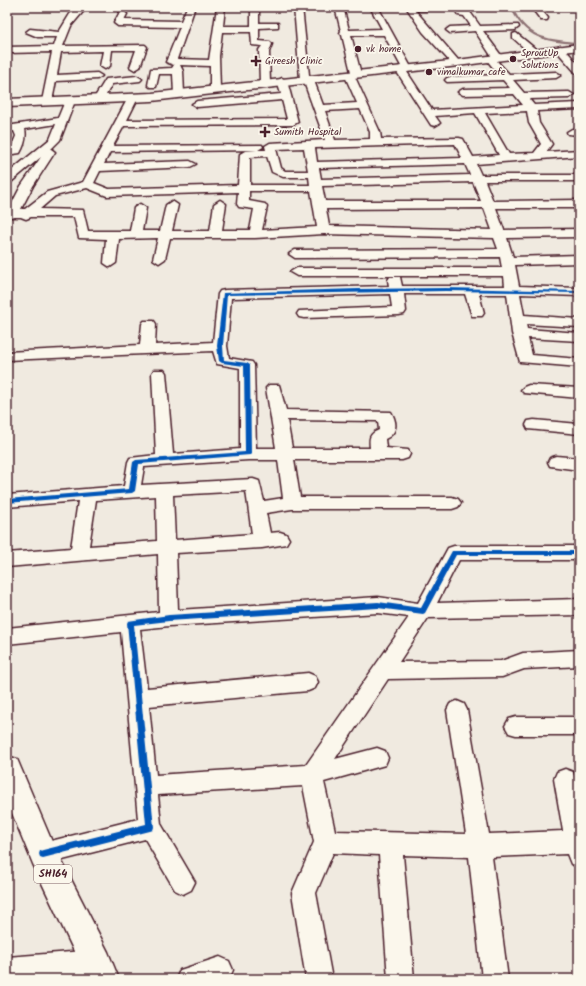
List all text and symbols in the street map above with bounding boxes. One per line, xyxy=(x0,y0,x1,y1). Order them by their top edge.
place label: vk home xyxy=(366,41,402,57)
marker: vk home xyxy=(353,44,363,54)
place label: SproutUp Solutions xyxy=(521,45,559,73)
place label: Gireesh Clinic xyxy=(265,53,323,69)
marker: SproutUp Solutions xyxy=(508,54,518,64)
marker: Gireesh Clinic xyxy=(250,55,262,67)
place label: vimalkumar cafe xyxy=(437,64,506,80)
marker: vimalkumar cafe xyxy=(424,67,434,77)
place label: Sumith Hospital xyxy=(274,124,342,140)
marker: Sumith Hospital xyxy=(259,126,271,138)
road number: SH164 xyxy=(34,865,72,883)

